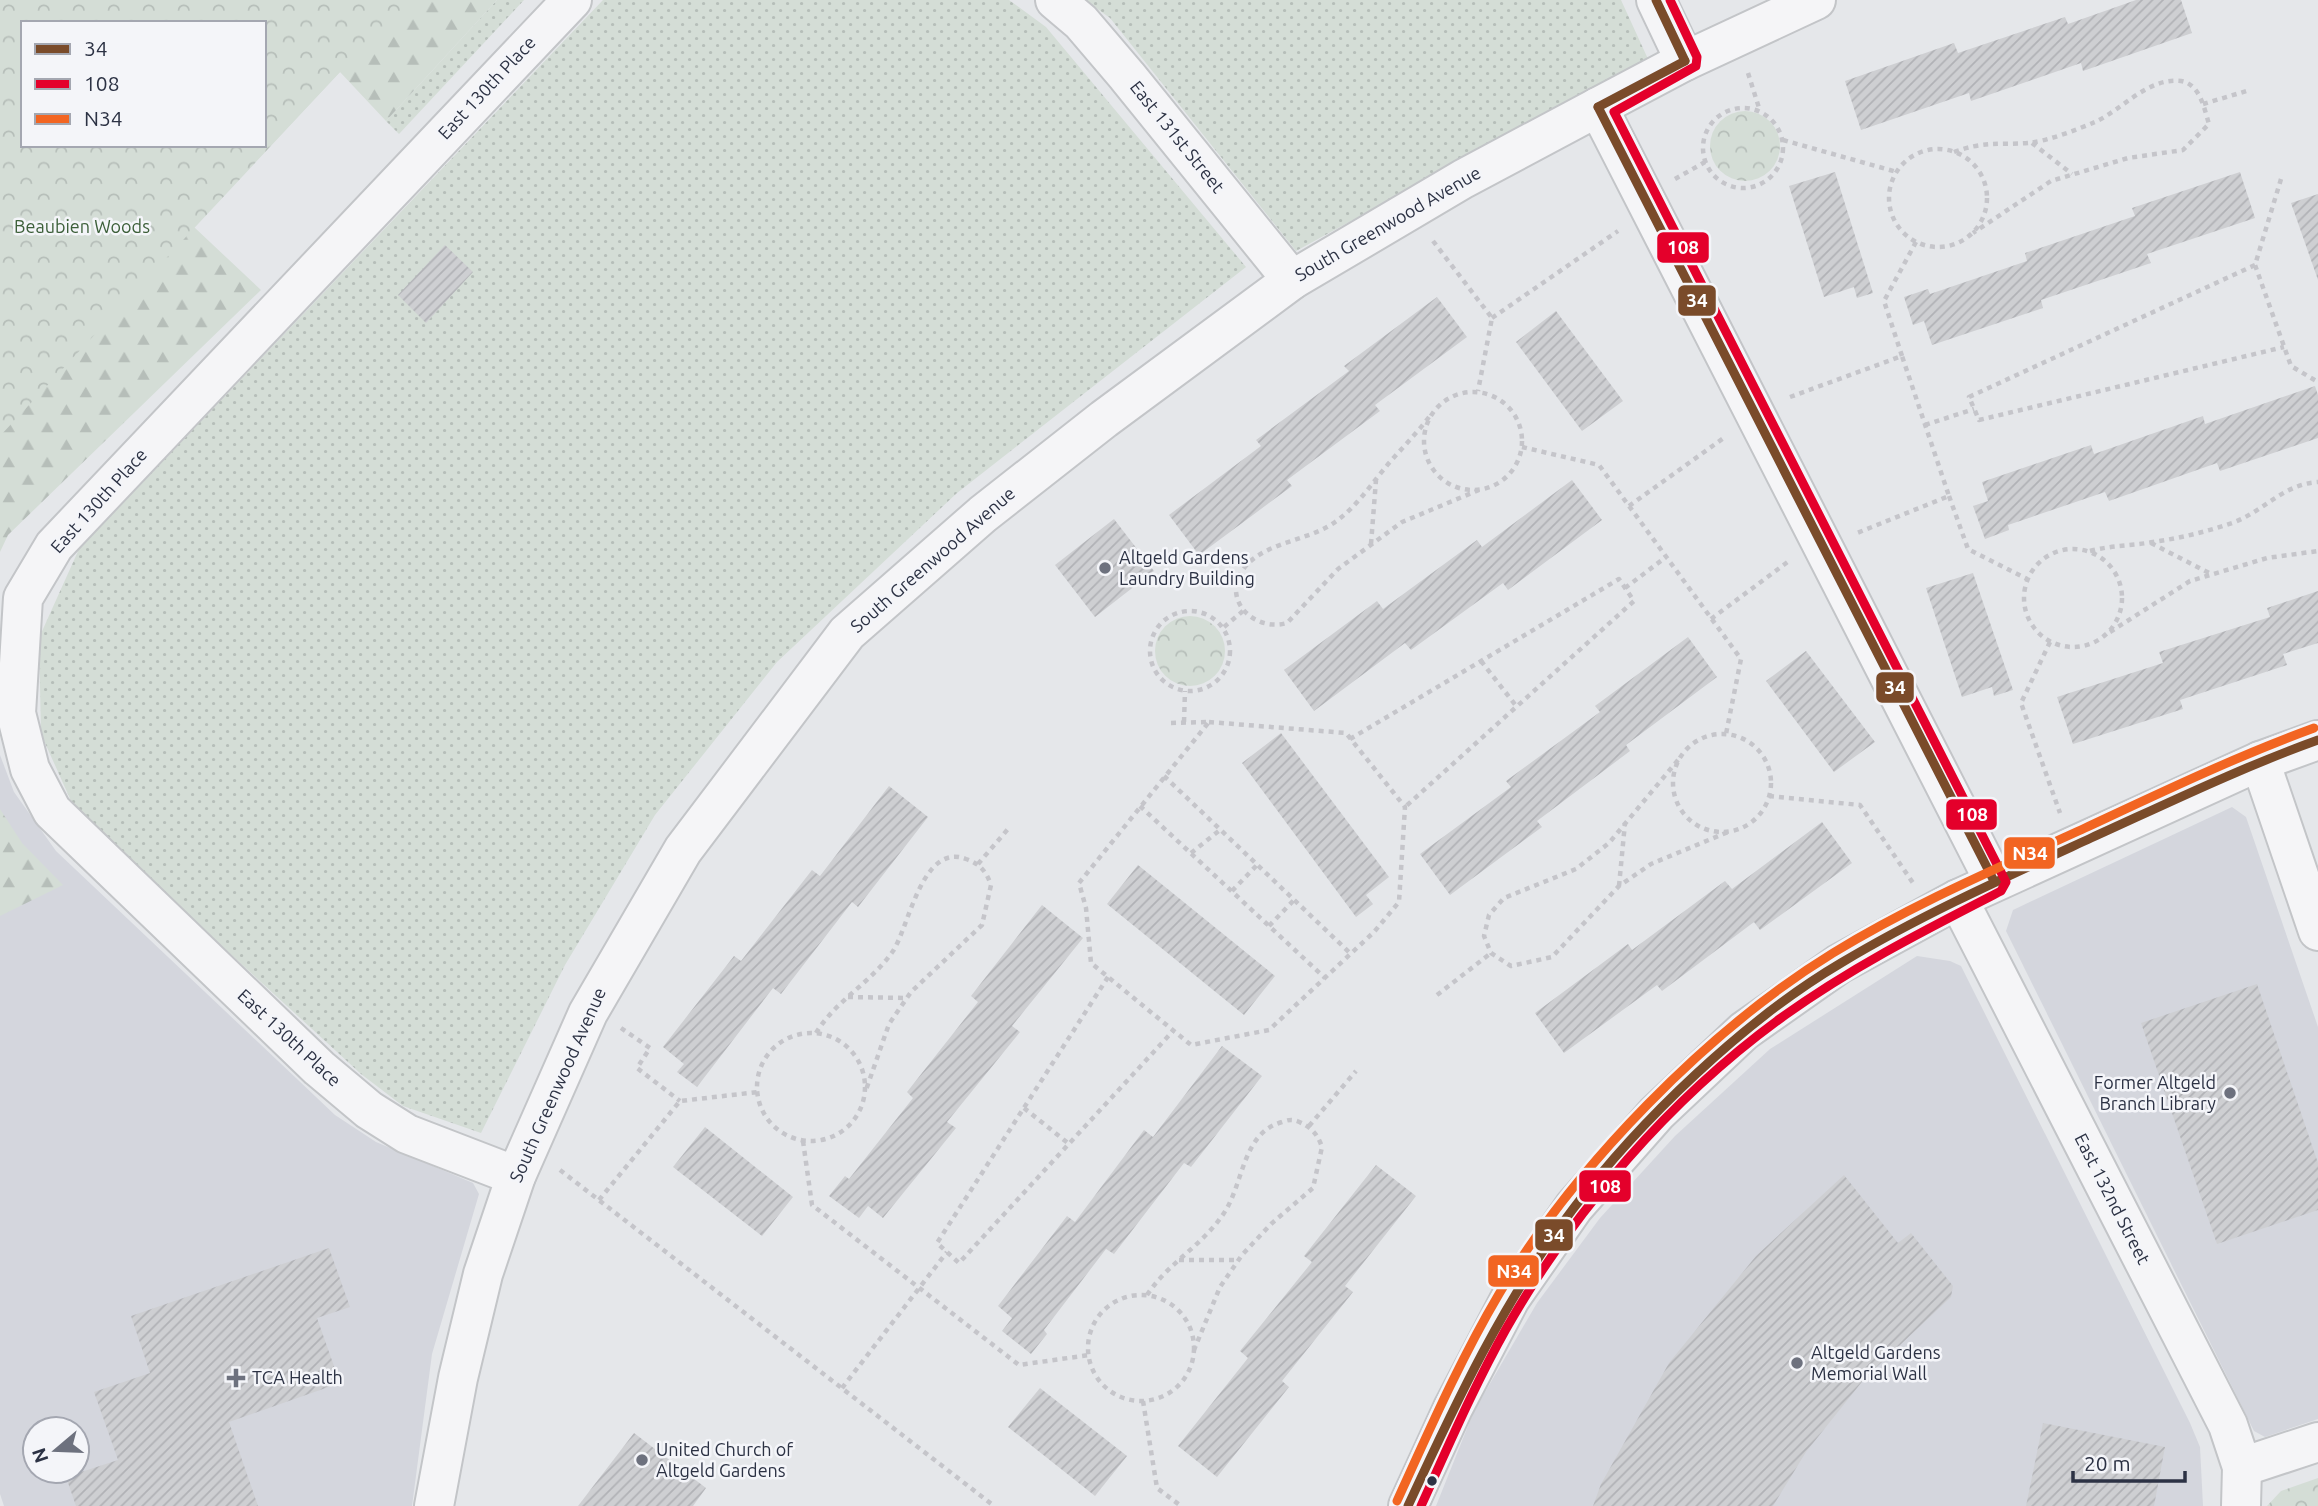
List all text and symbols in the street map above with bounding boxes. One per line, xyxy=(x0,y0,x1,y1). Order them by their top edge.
legend xyxy=(21,21,266,147)
street label: East 130th Place xyxy=(434,32,539,143)
text: 34 xyxy=(84,36,108,60)
text: 108 xyxy=(84,71,120,95)
street label: East 131st Street xyxy=(1127,76,1229,196)
text: N34 xyxy=(84,106,123,130)
street label: South Greenwood Avenue xyxy=(1291,162,1484,285)
park label: Beaubien Woods xyxy=(14,216,150,236)
line badge: 108 xyxy=(1656,231,1710,264)
text: 108 xyxy=(1667,236,1699,258)
line badge: 34 xyxy=(1677,284,1717,317)
text: 34 xyxy=(1686,289,1708,311)
street label: East 130th Place xyxy=(46,444,150,557)
street label: South Greenwood Avenue xyxy=(846,483,1018,636)
place label: Altgeld Gardens Laundry Building xyxy=(1119,547,1255,588)
marker: Altgeld Gardens Laundry Building xyxy=(1097,560,1113,576)
line badge: 34 xyxy=(1875,671,1915,704)
text: 34 xyxy=(1884,676,1906,698)
line badge: 108 xyxy=(1945,798,1998,831)
text: 108 xyxy=(1956,803,1988,825)
line badge: N34 xyxy=(2003,836,2056,870)
text: N34 xyxy=(2012,842,2048,864)
street label: South Greenwood Avenue xyxy=(505,984,609,1185)
street label: East 130th Place xyxy=(234,985,345,1090)
place label: Former Altgeld Branch Library xyxy=(2094,1072,2216,1113)
marker: Former Altgeld Branch Library xyxy=(2222,1085,2238,1101)
street label: East 132nd Street xyxy=(2071,1130,2154,1267)
line badge: 108 xyxy=(1578,1169,1632,1203)
text: 108 xyxy=(1589,1175,1621,1197)
line badge: 34 xyxy=(1534,1218,1574,1252)
text: 34 xyxy=(1543,1224,1565,1246)
line badge: N34 xyxy=(1487,1254,1540,1288)
text: N34 xyxy=(1496,1260,1532,1282)
place label: Altgeld Gardens Memorial Wall xyxy=(1811,1342,1941,1383)
marker: Altgeld Gardens Memorial Wall xyxy=(1789,1355,1805,1371)
place label: TCA Health xyxy=(252,1367,343,1387)
marker: TCA Health xyxy=(226,1368,246,1388)
north arrow xyxy=(21,1415,91,1485)
place label: United Church of Altgeld Gardens xyxy=(656,1439,793,1480)
scale bar xyxy=(2073,1440,2185,1484)
text: N xyxy=(27,1445,53,1466)
text: 20 m xyxy=(2084,1451,2131,1475)
marker: United Church of Altgeld Gardens xyxy=(634,1452,650,1468)
unlabelled marker xyxy=(1425,1474,1439,1488)

